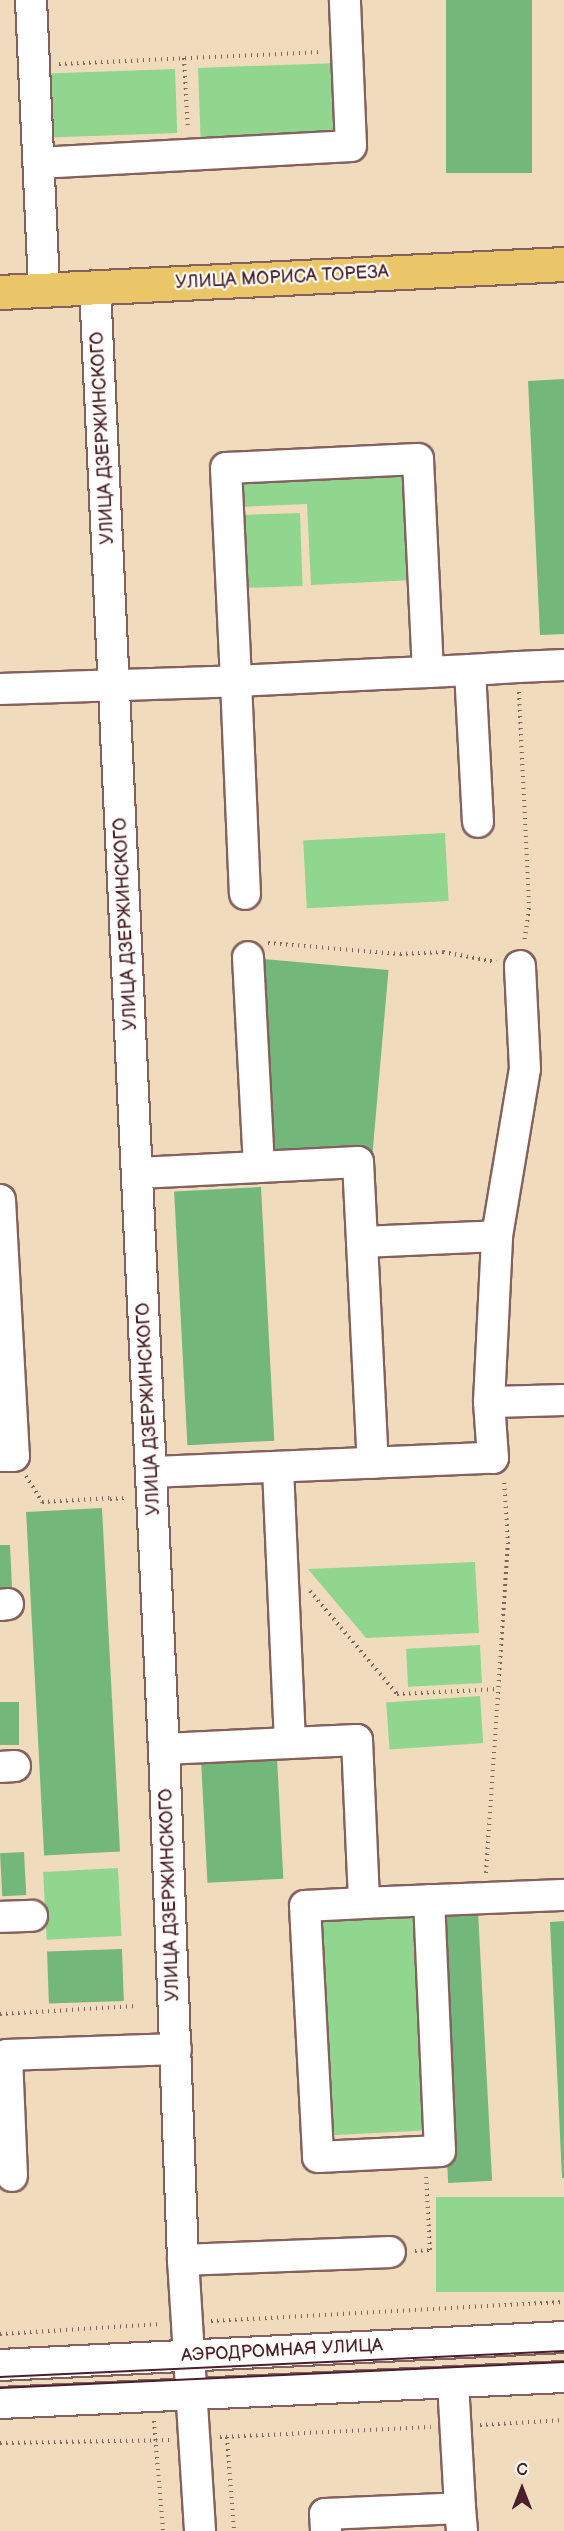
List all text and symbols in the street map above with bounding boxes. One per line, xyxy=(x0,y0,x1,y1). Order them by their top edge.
street label: УЛИЦА МОРИСА ТОРЕЗА xyxy=(175,262,389,294)
street label: УЛИЦА ДЗЕРЖИНСКОГО xyxy=(87,331,119,545)
street label: УЛИЦА ДЗЕРЖИНСКОГО xyxy=(110,817,142,1031)
street label: УЛИЦА ДЗЕРЖИНСКОГО xyxy=(133,1302,165,1516)
street label: УЛИЦА ДЗЕРЖИНСКОГО xyxy=(155,1788,185,2002)
street label: АЭРОДРОМНАЯ УЛИЦА xyxy=(181,2335,383,2367)
north arrow xyxy=(492,2459,552,2519)
text: С xyxy=(516,2461,528,2480)

